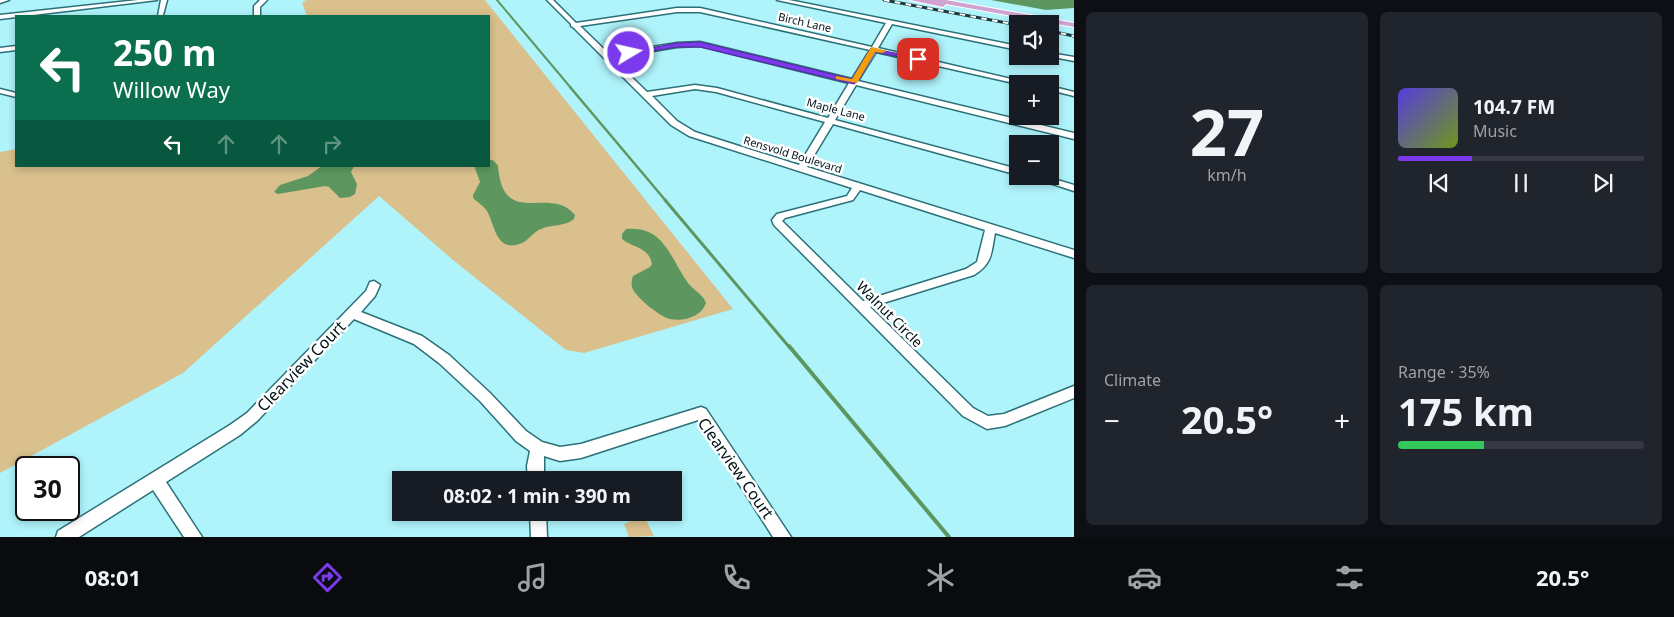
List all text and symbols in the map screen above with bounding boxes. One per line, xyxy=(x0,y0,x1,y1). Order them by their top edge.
street label: Birch Lane xyxy=(777,9,833,35)
map controls xyxy=(1009,15,1059,185)
button: sound xyxy=(1009,15,1059,65)
position arrow xyxy=(602,26,654,78)
text: 250 m xyxy=(113,29,216,76)
icon: left xyxy=(30,35,95,100)
pin xyxy=(897,38,939,80)
icon: arrive xyxy=(904,45,932,73)
text: Willow Way xyxy=(113,74,230,104)
button: + xyxy=(1009,75,1059,125)
text: 27 xyxy=(1190,87,1264,175)
street label: Maple Lane xyxy=(805,94,867,124)
text: 104.7 FM xyxy=(1473,94,1555,120)
text: Music xyxy=(1473,120,1517,142)
icon: left xyxy=(159,130,187,158)
icon: ahead xyxy=(212,130,240,158)
icon: ahead xyxy=(265,130,293,158)
icon: right xyxy=(318,130,346,158)
street label: Rensvold Boulevard xyxy=(742,132,844,176)
button: − xyxy=(1009,135,1059,185)
text: km/h xyxy=(1207,164,1247,186)
icon: previous xyxy=(1425,169,1453,197)
icon: pause xyxy=(1507,169,1535,197)
icon: next xyxy=(1589,169,1617,197)
street label: Walnut Circle xyxy=(853,277,927,351)
street label: Clearview Court xyxy=(252,316,350,416)
text: Range · 35% xyxy=(1398,361,1490,383)
text: Climate xyxy=(1104,369,1161,391)
text: 175 km xyxy=(1398,385,1534,437)
text: 20.5° xyxy=(1181,393,1273,445)
text: − xyxy=(1104,401,1120,439)
text: + xyxy=(1334,401,1350,439)
street label: Clearview Court xyxy=(693,413,779,523)
speed limit sign: 30 xyxy=(15,456,80,521)
text: 08:02 · 1 min · 390 m xyxy=(443,483,631,509)
icon: directions xyxy=(310,560,345,595)
icon: music xyxy=(515,560,550,595)
icon: phone xyxy=(719,560,754,595)
icon: climate xyxy=(923,560,958,595)
icon: car xyxy=(1127,560,1162,595)
icon: filters xyxy=(1332,560,1367,595)
text: 08:01 xyxy=(85,562,141,592)
text: 20.5° xyxy=(1536,562,1589,592)

